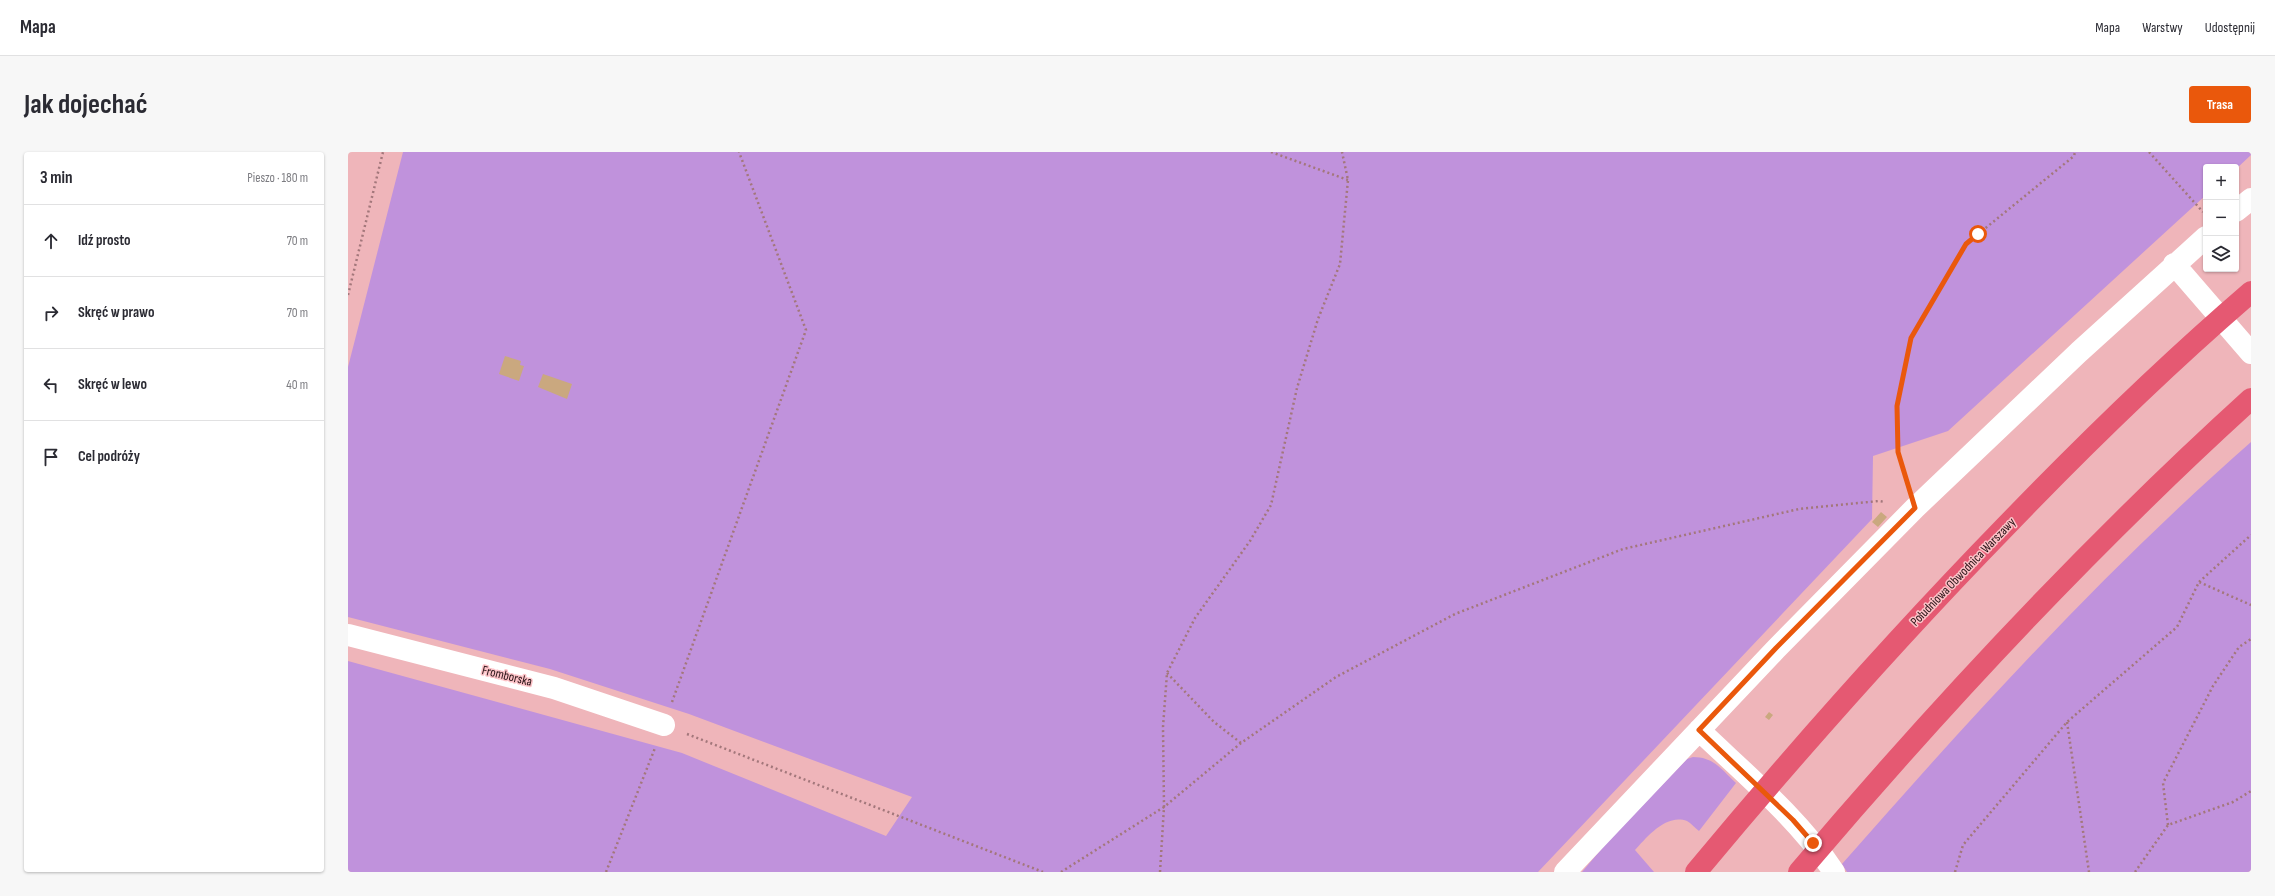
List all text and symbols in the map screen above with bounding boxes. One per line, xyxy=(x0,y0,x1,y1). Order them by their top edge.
text: Mapa xyxy=(20,16,56,39)
text: Mapa xyxy=(2095,19,2120,36)
text: Warstwy xyxy=(2142,19,2183,36)
text: Udostępnij xyxy=(2205,19,2255,36)
button: Trasa xyxy=(2189,86,2251,123)
text: Jak dojechać xyxy=(24,88,147,121)
map controls xyxy=(2203,164,2239,272)
button: + xyxy=(2203,164,2239,200)
text: 3 min xyxy=(40,168,73,188)
text: Pieszo · 180 m xyxy=(247,170,308,186)
button: − xyxy=(2203,200,2239,236)
route start xyxy=(1969,225,1987,243)
icon: ahead xyxy=(40,230,62,252)
text: Idź prosto xyxy=(78,231,131,250)
text: 70 m xyxy=(287,233,308,249)
button: layers xyxy=(2203,236,2239,272)
icon: right xyxy=(40,302,62,324)
text: Skręć w prawo xyxy=(78,303,155,322)
text: 70 m xyxy=(287,305,308,321)
icon: left xyxy=(40,374,62,396)
text: Skręć w lewo xyxy=(78,375,147,394)
text: 40 m xyxy=(286,377,308,393)
icon: arrive xyxy=(40,446,62,468)
text: Cel podróży xyxy=(78,447,140,466)
street label: Południowa Obwodnica Warszawy xyxy=(1907,514,2019,630)
street label: Fromborska xyxy=(480,662,534,690)
route end xyxy=(1804,834,1822,852)

